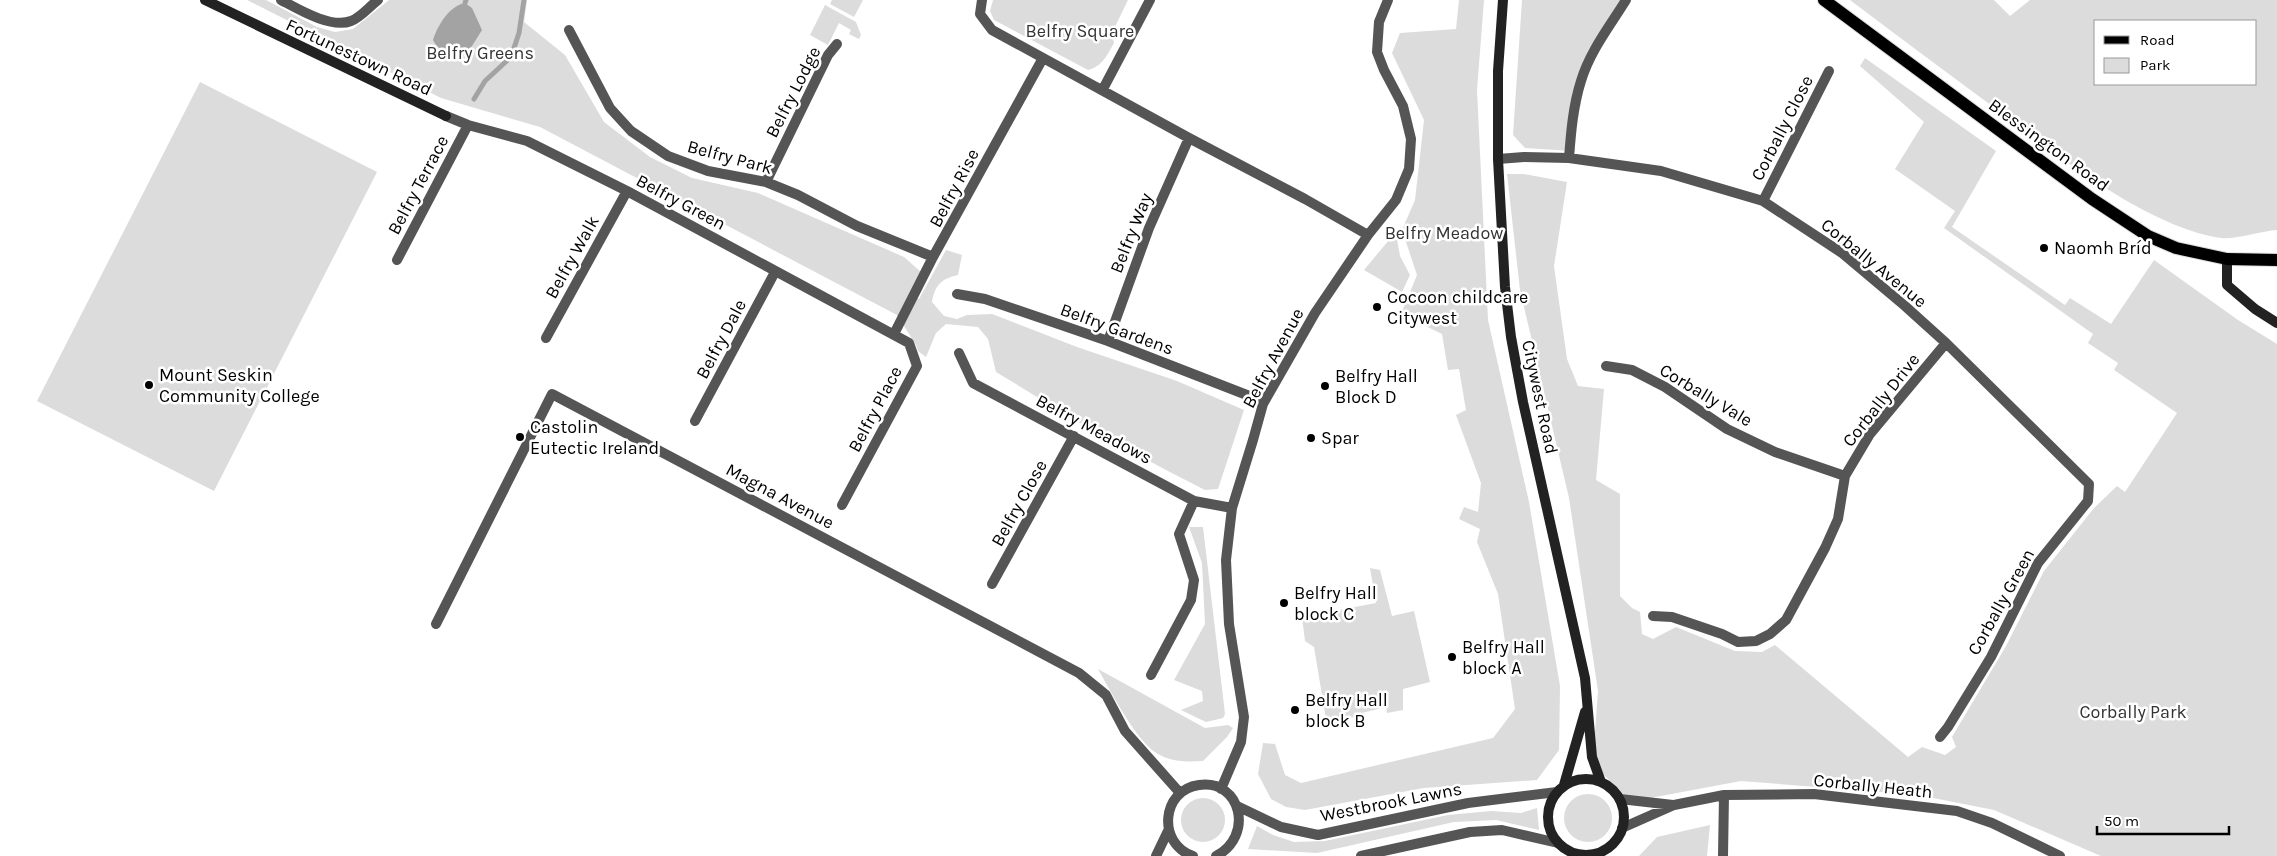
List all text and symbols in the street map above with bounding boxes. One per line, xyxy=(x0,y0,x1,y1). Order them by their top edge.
street label: Fortunestown Road xyxy=(282,13,436,101)
park label: Belfry Square xyxy=(1026,20,1134,42)
legend xyxy=(2094,20,2257,85)
text: Road xyxy=(2140,31,2175,49)
park label: Belfry Greens xyxy=(426,42,534,64)
street label: Belfry Lodge xyxy=(761,43,825,141)
text: Park xyxy=(2140,56,2170,74)
street label: Corbally Close xyxy=(1746,72,1818,184)
street label: Blessington Road xyxy=(1984,94,2114,196)
street label: Belfry Terrace xyxy=(383,132,453,238)
street label: Belfry Park xyxy=(685,135,775,179)
street label: Belfry Rise xyxy=(924,145,984,231)
street label: Belfry Green xyxy=(632,169,730,235)
street label: Belfry Way xyxy=(1105,189,1157,276)
street label: Belfry Walk xyxy=(540,212,604,302)
street label: Corbally Avenue xyxy=(1817,214,1931,312)
park label: Belfry Meadow xyxy=(1385,222,1503,244)
place label: Naomh Bríd xyxy=(2054,237,2152,259)
marker: Naomh Bríd xyxy=(2038,242,2050,254)
place label: Cocoon childcare Citywest xyxy=(1387,286,1528,329)
street label: Belfry Dale xyxy=(691,295,751,383)
street label: Belfry Gardens xyxy=(1057,298,1177,360)
marker: Cocoon childcare Citywest xyxy=(1371,301,1383,313)
street label: Belfry Avenue xyxy=(1237,304,1309,412)
street label: Citywest Road xyxy=(1517,338,1563,456)
street label: Corbally Drive xyxy=(1838,349,1924,451)
street label: Corbally Vale xyxy=(1656,359,1756,431)
street label: Belfry Place xyxy=(843,362,907,456)
place label: Mount Seskin Community College xyxy=(159,364,320,407)
place label: Belfry Hall Block D xyxy=(1335,365,1418,408)
marker: Mount Seskin Community College xyxy=(143,379,155,391)
marker: Belfry Hall Block D xyxy=(1319,380,1331,392)
street label: Belfry Meadows xyxy=(1032,389,1156,469)
place label: Castolin Eutectic Ireland xyxy=(530,416,659,459)
place label: Spar xyxy=(1321,427,1359,449)
marker: Castolin Eutectic Ireland xyxy=(514,431,526,443)
marker: Spar xyxy=(1305,432,1317,444)
street label: Belfry Close xyxy=(986,456,1052,550)
street label: Magna Avenue xyxy=(722,458,838,534)
street label: Corbally Green xyxy=(1963,545,2039,659)
place label: Belfry Hall block C xyxy=(1294,582,1377,625)
marker: Belfry Hall block C xyxy=(1278,597,1290,609)
place label: Belfry Hall block A xyxy=(1462,636,1545,679)
marker: Belfry Hall block A xyxy=(1446,651,1458,663)
place label: Belfry Hall block B xyxy=(1305,689,1388,732)
park label: Corbally Park xyxy=(2079,701,2187,723)
marker: Belfry Hall block B xyxy=(1289,704,1301,716)
street label: Corbally Heath xyxy=(1812,769,1934,803)
street label: Westbrook Lawns xyxy=(1318,777,1464,827)
scale bar xyxy=(2097,804,2230,836)
text: 50 m xyxy=(2104,812,2139,830)

